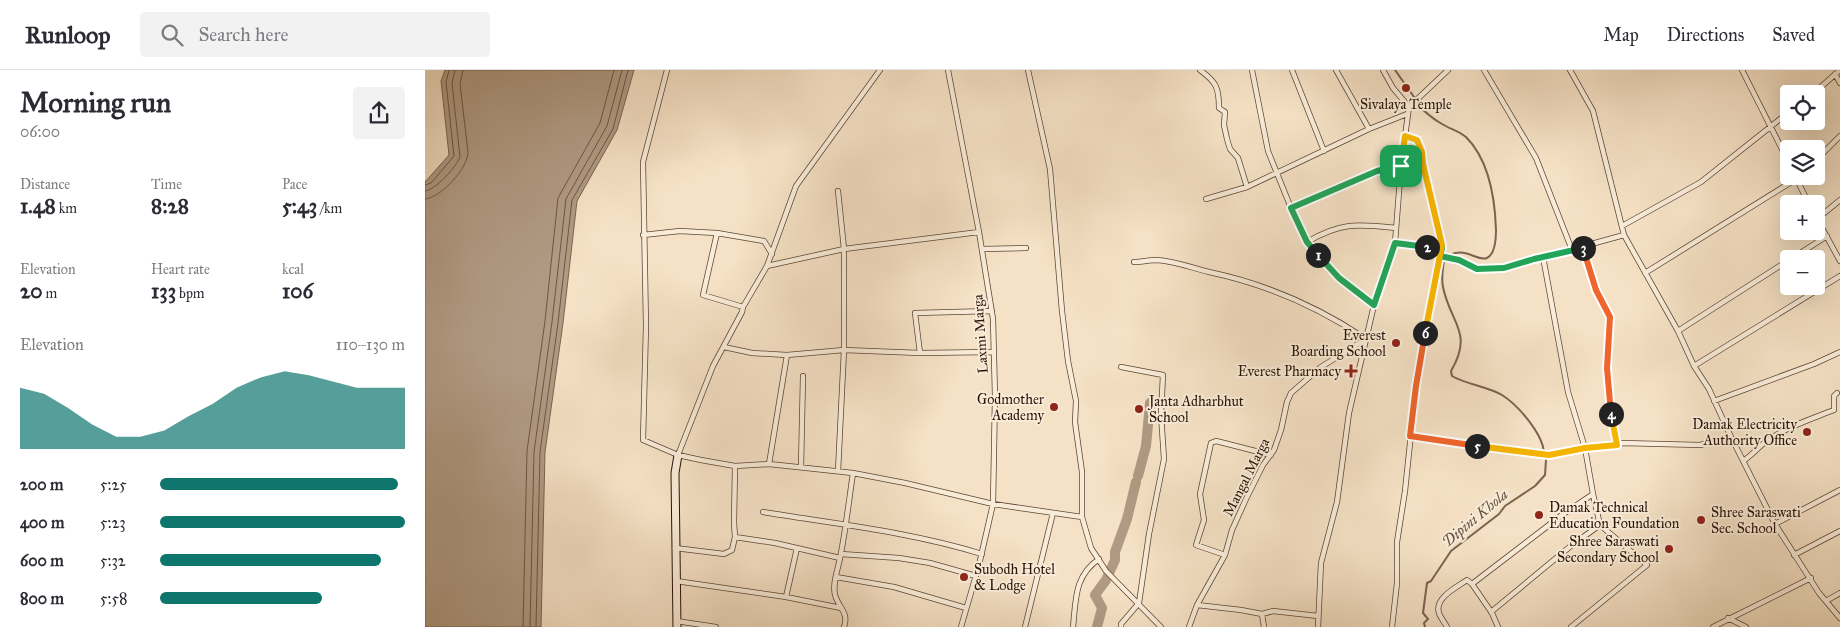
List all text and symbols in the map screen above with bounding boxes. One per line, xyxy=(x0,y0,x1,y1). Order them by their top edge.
search box xyxy=(140,12,490,57)
text: Runloop xyxy=(25,20,110,50)
icon: search xyxy=(158,21,186,49)
text: Search here xyxy=(198,23,288,46)
text: Map xyxy=(1603,24,1639,46)
text: Directions xyxy=(1667,24,1744,46)
text: Saved xyxy=(1772,24,1815,46)
marker: Sivalaya Temple xyxy=(1400,82,1412,94)
text: Morning run xyxy=(20,85,171,120)
map controls xyxy=(1780,85,1825,295)
button: locate xyxy=(1780,85,1825,130)
button: share xyxy=(353,87,405,139)
place label: Sivalaya Temple xyxy=(1360,96,1452,113)
text: 06:00 xyxy=(20,122,60,141)
button: layers xyxy=(1780,140,1825,185)
pin xyxy=(1380,145,1422,187)
icon: arrive xyxy=(1387,152,1415,180)
text: Distance xyxy=(20,176,70,193)
text: Time xyxy=(151,176,182,193)
text: Pace xyxy=(282,176,307,193)
text: 1.48 xyxy=(20,193,56,219)
text: 8:28 xyxy=(151,193,189,219)
text: 5:43 xyxy=(282,193,317,219)
button: + xyxy=(1780,195,1825,240)
text: km xyxy=(56,200,77,217)
text: /km xyxy=(317,200,342,217)
pin: 2 xyxy=(1415,234,1439,260)
pin: 3 xyxy=(1571,236,1595,260)
text: 2 xyxy=(1424,239,1431,256)
text: 3 xyxy=(1581,240,1586,257)
pin: 1 xyxy=(1305,242,1331,268)
text: 1 xyxy=(1316,247,1321,264)
button: − xyxy=(1780,250,1825,295)
text: Elevation xyxy=(20,261,76,278)
text: Heart rate xyxy=(151,261,210,278)
text: kcal xyxy=(282,261,304,278)
text: 20 xyxy=(20,278,43,304)
text: 133 xyxy=(151,278,176,304)
text: 106 xyxy=(282,278,313,304)
text: m xyxy=(43,285,57,302)
text: bpm xyxy=(176,285,205,302)
street label: Laxmi Marga xyxy=(969,294,992,374)
pin: 6 xyxy=(1413,320,1437,346)
text: 6 xyxy=(1422,325,1429,342)
place label: Everest Boarding School xyxy=(1291,327,1386,360)
text: Elevation xyxy=(20,335,84,354)
text: 110–130 m xyxy=(336,335,405,354)
marker: Everest Boarding School xyxy=(1390,337,1402,349)
place label: Everest Pharmacy xyxy=(1238,363,1341,380)
marker: Everest Pharmacy xyxy=(1345,365,1357,377)
place label: Godmother Academy xyxy=(977,391,1045,424)
place label: Janta Adharbhut School xyxy=(1147,393,1244,426)
marker: Godmother Academy xyxy=(1048,401,1060,413)
pin: 4 xyxy=(1599,402,1623,426)
marker: Janta Adharbhut School xyxy=(1133,403,1145,415)
text: 4 xyxy=(1608,406,1615,423)
place label: Damak Electricity Authority Office xyxy=(1692,416,1797,449)
marker: Damak Electricity Authority Office xyxy=(1801,426,1813,438)
pin: 5 xyxy=(1465,434,1489,458)
street label: Mangal Marga xyxy=(1220,435,1273,519)
text: 5 xyxy=(1474,438,1481,455)
text: 200 m xyxy=(20,475,63,494)
text: 5:25 xyxy=(100,475,127,494)
water label: Dipini Khola xyxy=(1439,485,1512,551)
place label: Damak Technical Education Foundation xyxy=(1549,499,1680,532)
place label: Shree Saraswati Sec. School xyxy=(1711,504,1801,537)
marker: Damak Technical Education Foundation xyxy=(1533,509,1545,521)
text: 400 m xyxy=(20,513,64,532)
text: 5:23 xyxy=(100,513,126,532)
marker: Shree Saraswati Sec. School xyxy=(1695,514,1707,526)
place label: Shree Saraswati Secondary School xyxy=(1557,533,1659,566)
marker: Shree Saraswati Secondary School xyxy=(1663,543,1675,555)
text: 600 m xyxy=(20,551,64,570)
text: 5:32 xyxy=(100,551,126,570)
place label: Subodh Hotel & Lodge xyxy=(974,561,1055,594)
marker: Subodh Hotel & Lodge xyxy=(958,571,970,583)
text: 800 m xyxy=(20,589,64,608)
text: 5:58 xyxy=(100,589,127,608)

